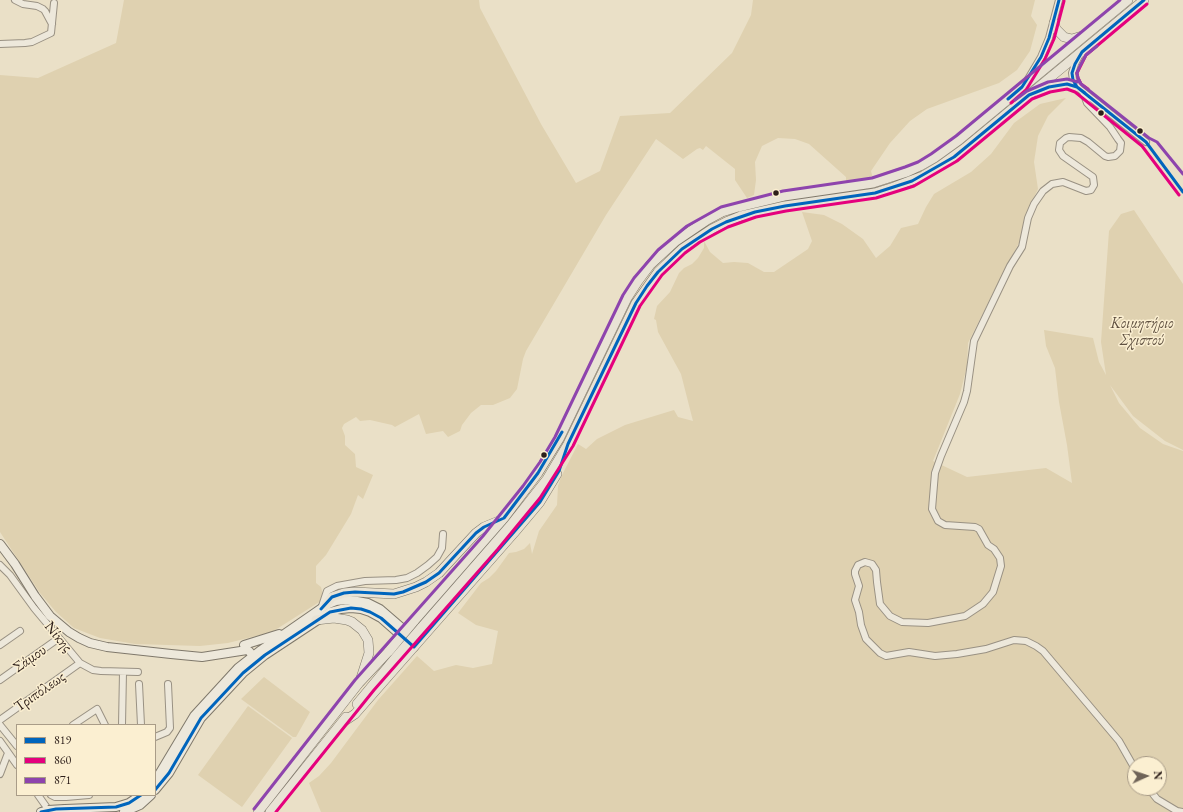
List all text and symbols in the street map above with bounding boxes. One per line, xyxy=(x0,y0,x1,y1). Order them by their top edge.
unlabelled marker xyxy=(1096,108,1106,118)
unlabelled marker xyxy=(1135,126,1145,136)
unlabelled marker xyxy=(771,188,781,198)
park label: Κοιμητήριο Σχιστού xyxy=(1110,315,1174,350)
unlabelled marker xyxy=(539,450,549,460)
street label: Νίκης xyxy=(40,618,76,656)
street label: Σάμου xyxy=(10,641,50,677)
street label: Τριπόλεως xyxy=(11,668,69,716)
legend xyxy=(16,724,156,796)
text: 819 xyxy=(54,732,71,748)
text: 860 xyxy=(54,752,71,768)
north arrow xyxy=(1127,756,1167,796)
text: N xyxy=(1151,771,1165,780)
text: 871 xyxy=(54,772,71,788)

